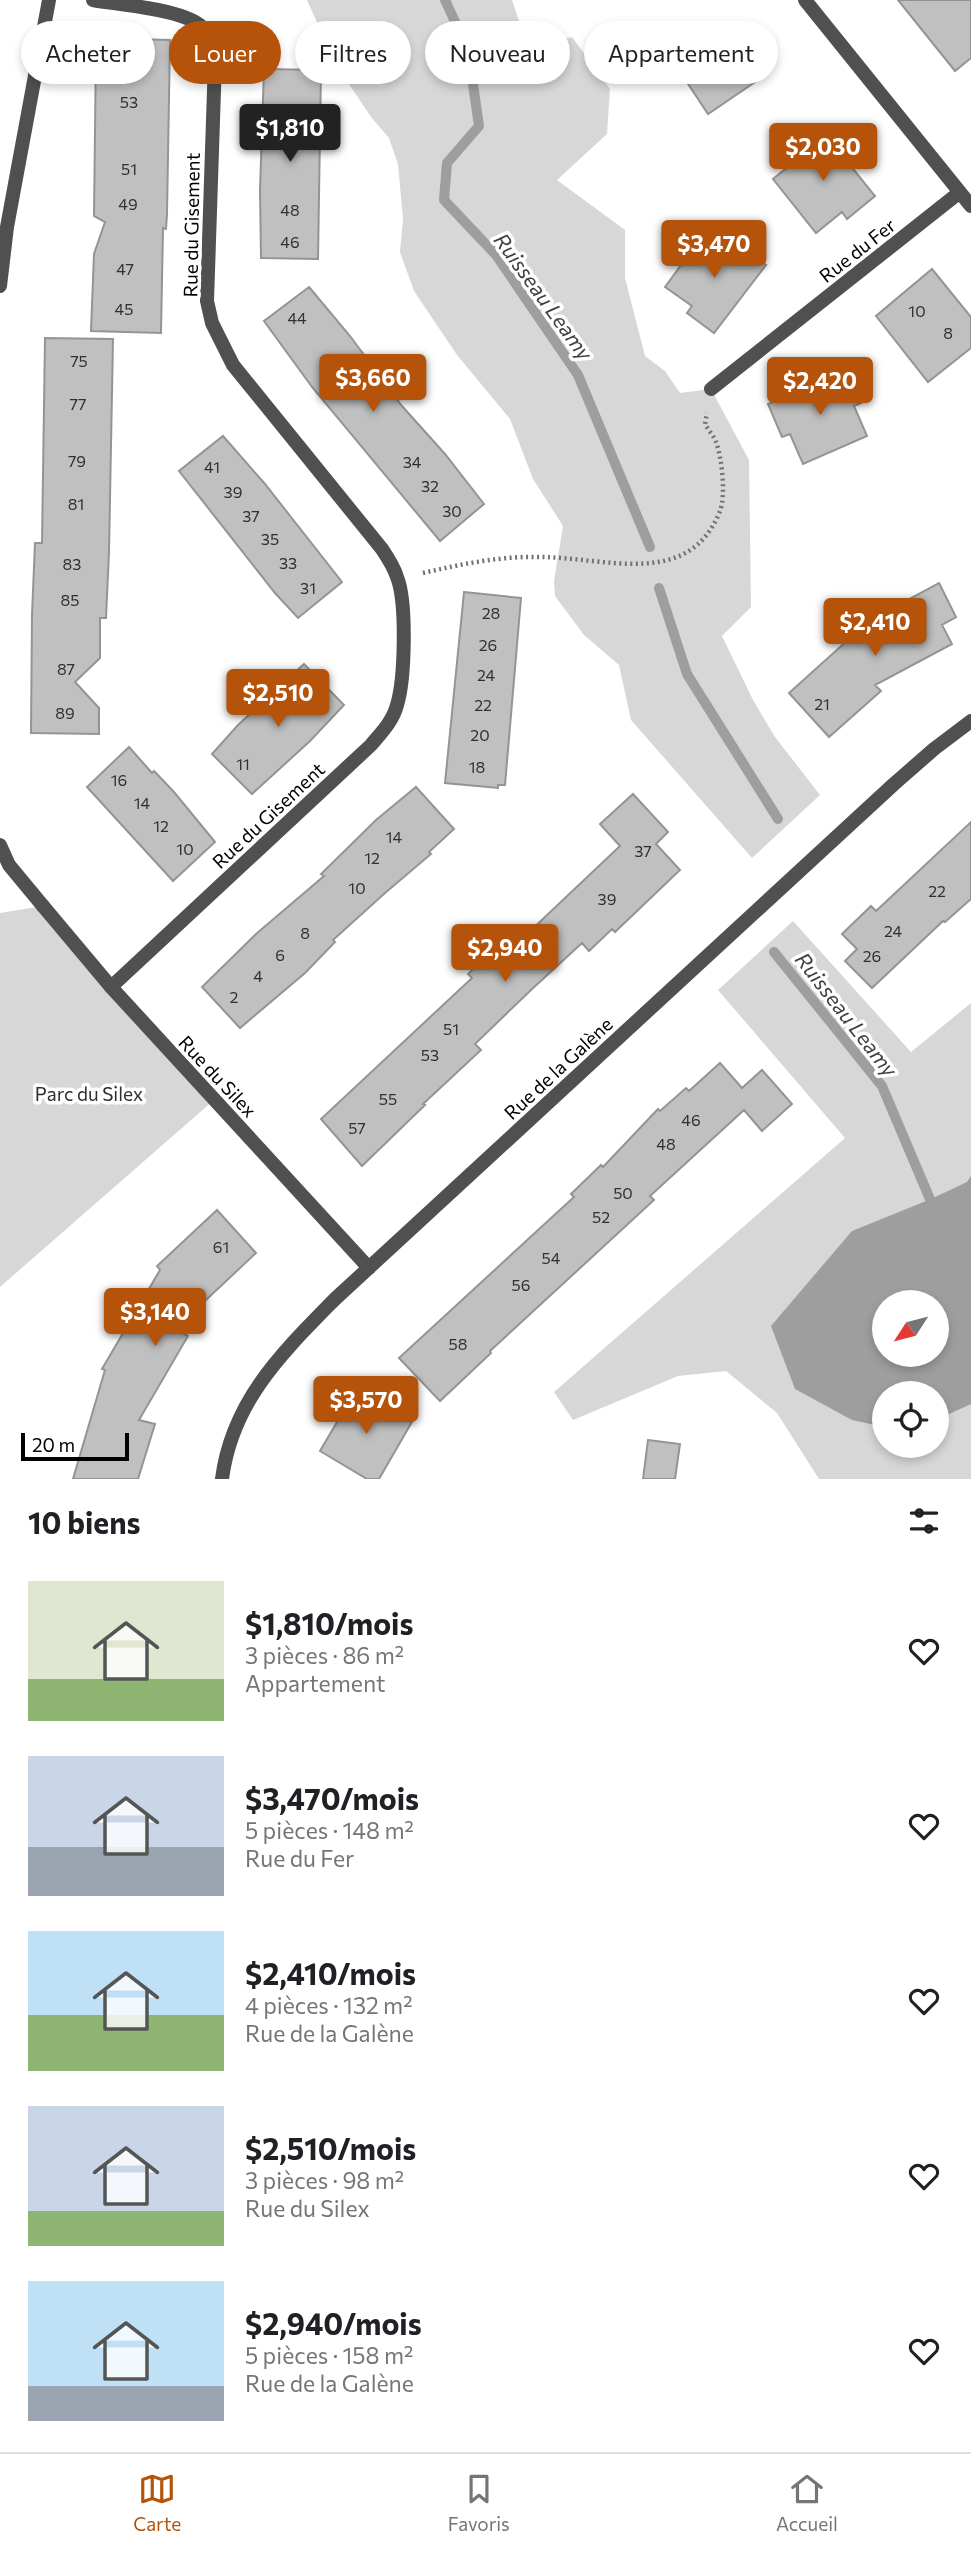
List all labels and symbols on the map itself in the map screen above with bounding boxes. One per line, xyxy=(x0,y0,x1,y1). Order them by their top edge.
house number: 53 xyxy=(120,92,138,111)
pin: $1,810 xyxy=(233,104,347,164)
pin: $2,030 xyxy=(766,124,880,183)
street label: Rue du Gisement xyxy=(178,152,204,298)
house number: 51 xyxy=(121,159,137,178)
house number: 49 xyxy=(118,194,138,213)
house number: 48 xyxy=(280,200,300,219)
street label: Rue du Fer xyxy=(814,213,900,287)
pin: $3,470 xyxy=(657,220,771,280)
water label: Ruisseau Leamy xyxy=(490,228,599,365)
house number: 46 xyxy=(280,232,300,251)
house number: 47 xyxy=(116,259,134,278)
house number: 45 xyxy=(115,299,133,318)
house number: 10 xyxy=(908,301,926,320)
house number: 44 xyxy=(287,308,307,327)
house number: 8 xyxy=(943,323,953,342)
house number: 75 xyxy=(70,351,88,370)
pin: $3,660 xyxy=(316,354,430,414)
pin: $2,420 xyxy=(763,358,877,417)
house number: 77 xyxy=(70,394,86,413)
house number: 79 xyxy=(68,451,86,470)
house number: 34 xyxy=(403,452,422,471)
house number: 41 xyxy=(204,457,220,476)
house number: 32 xyxy=(421,476,439,495)
house number: 39 xyxy=(224,482,242,501)
house number: 81 xyxy=(68,494,84,513)
house number: 30 xyxy=(442,501,462,520)
house number: 37 xyxy=(242,506,260,525)
house number: 35 xyxy=(261,529,279,548)
house number: 33 xyxy=(279,553,297,572)
house number: 83 xyxy=(63,554,81,573)
house number: 31 xyxy=(300,578,316,597)
house number: 85 xyxy=(61,590,79,609)
pin: $2,410 xyxy=(818,598,932,658)
house number: 28 xyxy=(482,603,500,622)
house number: 26 xyxy=(479,635,497,654)
house number: 87 xyxy=(57,659,75,678)
house number: 24 xyxy=(477,665,495,684)
pin: $2,510 xyxy=(221,670,335,729)
house number: 21 xyxy=(814,694,830,713)
house number: 22 xyxy=(474,695,492,714)
house number: 89 xyxy=(55,703,75,722)
house number: 20 xyxy=(470,725,490,744)
house number: 11 xyxy=(236,754,250,773)
street label: Rue du Gisement xyxy=(207,757,329,873)
house number: 18 xyxy=(469,757,485,776)
house number: 16 xyxy=(111,770,127,789)
house number: 14 xyxy=(134,793,151,812)
house number: 12 xyxy=(153,816,169,835)
house number: 14 xyxy=(386,827,403,846)
house number: 10 xyxy=(176,839,194,858)
house number: 37 xyxy=(634,841,652,860)
house number: 12 xyxy=(364,848,380,867)
house number: 10 xyxy=(348,878,366,897)
house number: 22 xyxy=(928,881,946,900)
house number: 39 xyxy=(598,889,616,908)
house number: 24 xyxy=(884,921,902,940)
house number: 8 xyxy=(300,923,310,942)
pin: $2,940 xyxy=(448,925,562,984)
house number: 6 xyxy=(275,945,285,964)
house number: 26 xyxy=(863,946,881,965)
water label: Ruisseau Leamy xyxy=(791,947,904,1082)
house number: 4 xyxy=(253,966,263,985)
house number: 2 xyxy=(230,987,239,1006)
street label: Rue de la Galène xyxy=(499,1012,617,1124)
house number: 51 xyxy=(443,1019,459,1038)
street label: Rue du Silex xyxy=(174,1030,262,1122)
house number: 53 xyxy=(421,1045,439,1064)
park label: Parc du Silex xyxy=(35,1082,143,1105)
house number: 55 xyxy=(379,1089,397,1108)
house number: 46 xyxy=(681,1110,701,1129)
house number: 57 xyxy=(348,1118,366,1137)
house number: 48 xyxy=(656,1134,676,1153)
house number: 50 xyxy=(613,1183,633,1202)
house number: 52 xyxy=(592,1207,610,1226)
house number: 61 xyxy=(213,1237,229,1256)
house number: 54 xyxy=(542,1248,561,1267)
house number: 56 xyxy=(512,1275,530,1294)
pin: $3,140 xyxy=(98,1288,212,1348)
north arrow xyxy=(872,1290,948,1367)
house number: 58 xyxy=(449,1334,467,1353)
pin: $3,570 xyxy=(309,1376,423,1436)
scale bar xyxy=(21,1430,130,1462)

